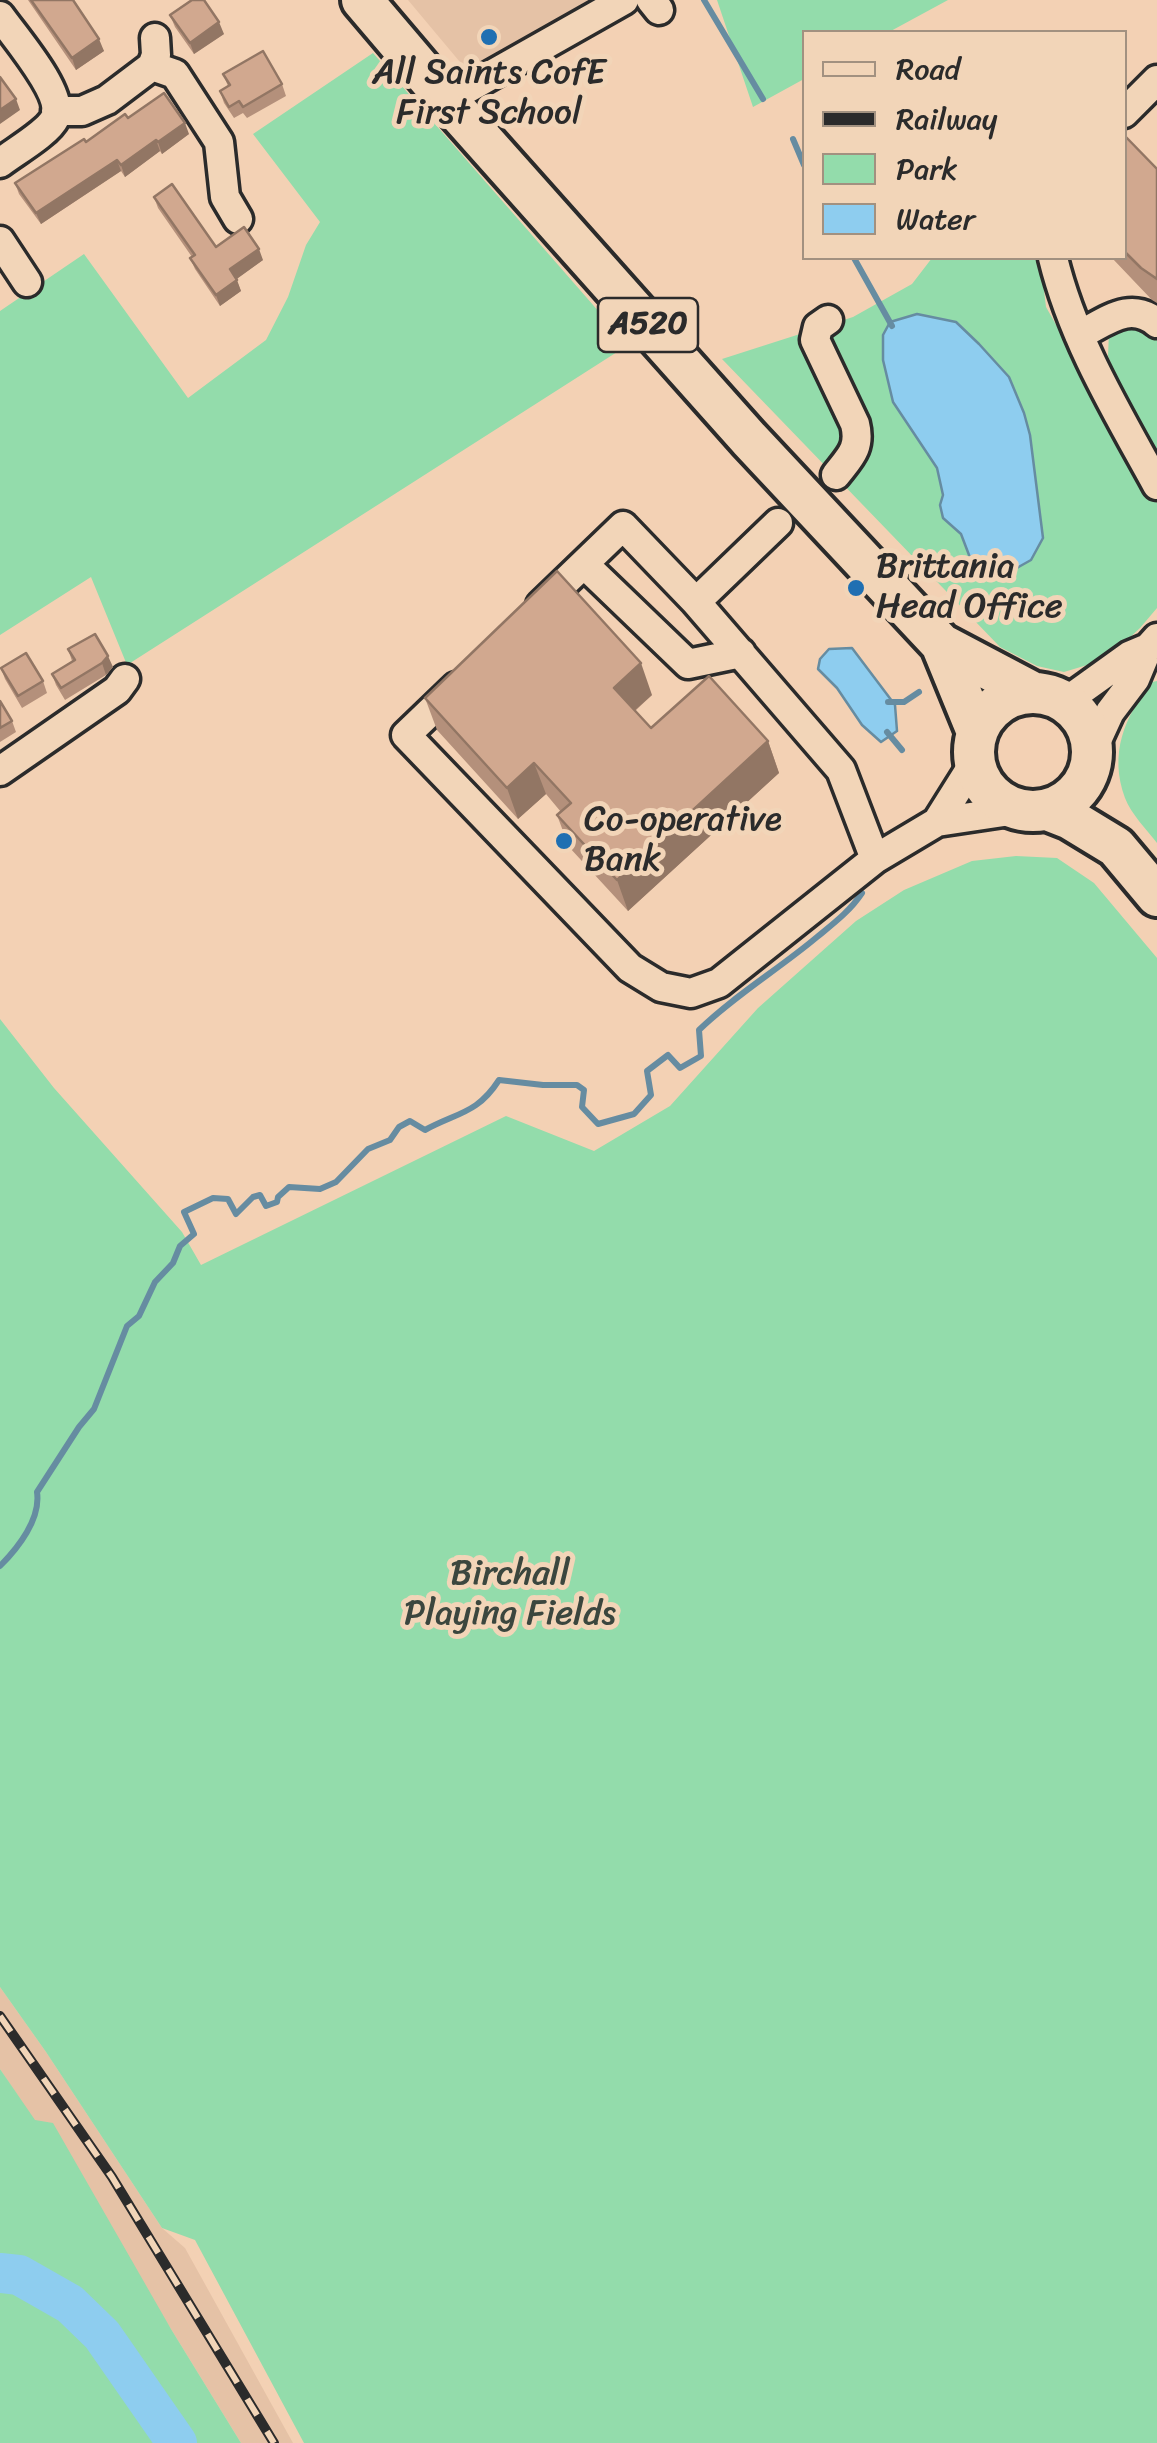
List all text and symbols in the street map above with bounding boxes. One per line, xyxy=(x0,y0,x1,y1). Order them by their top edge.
marker: All Saints CofE First School xyxy=(478,26,500,48)
legend xyxy=(802,30,1127,260)
text: Road xyxy=(896,42,960,96)
place label: All Saints CofE First School xyxy=(372,53,606,135)
text: Railway xyxy=(896,92,997,146)
text: Park xyxy=(896,142,958,196)
text: Water xyxy=(896,192,975,246)
road number: A520 xyxy=(598,298,698,352)
place label: Brittania Head Office xyxy=(876,547,1063,629)
marker: Brittania Head Office xyxy=(845,577,867,599)
place label: Co-operative Bank xyxy=(584,800,782,882)
marker: Co-operative Bank xyxy=(553,830,575,852)
park label: Birchall Playing Fields xyxy=(404,1554,616,1636)

